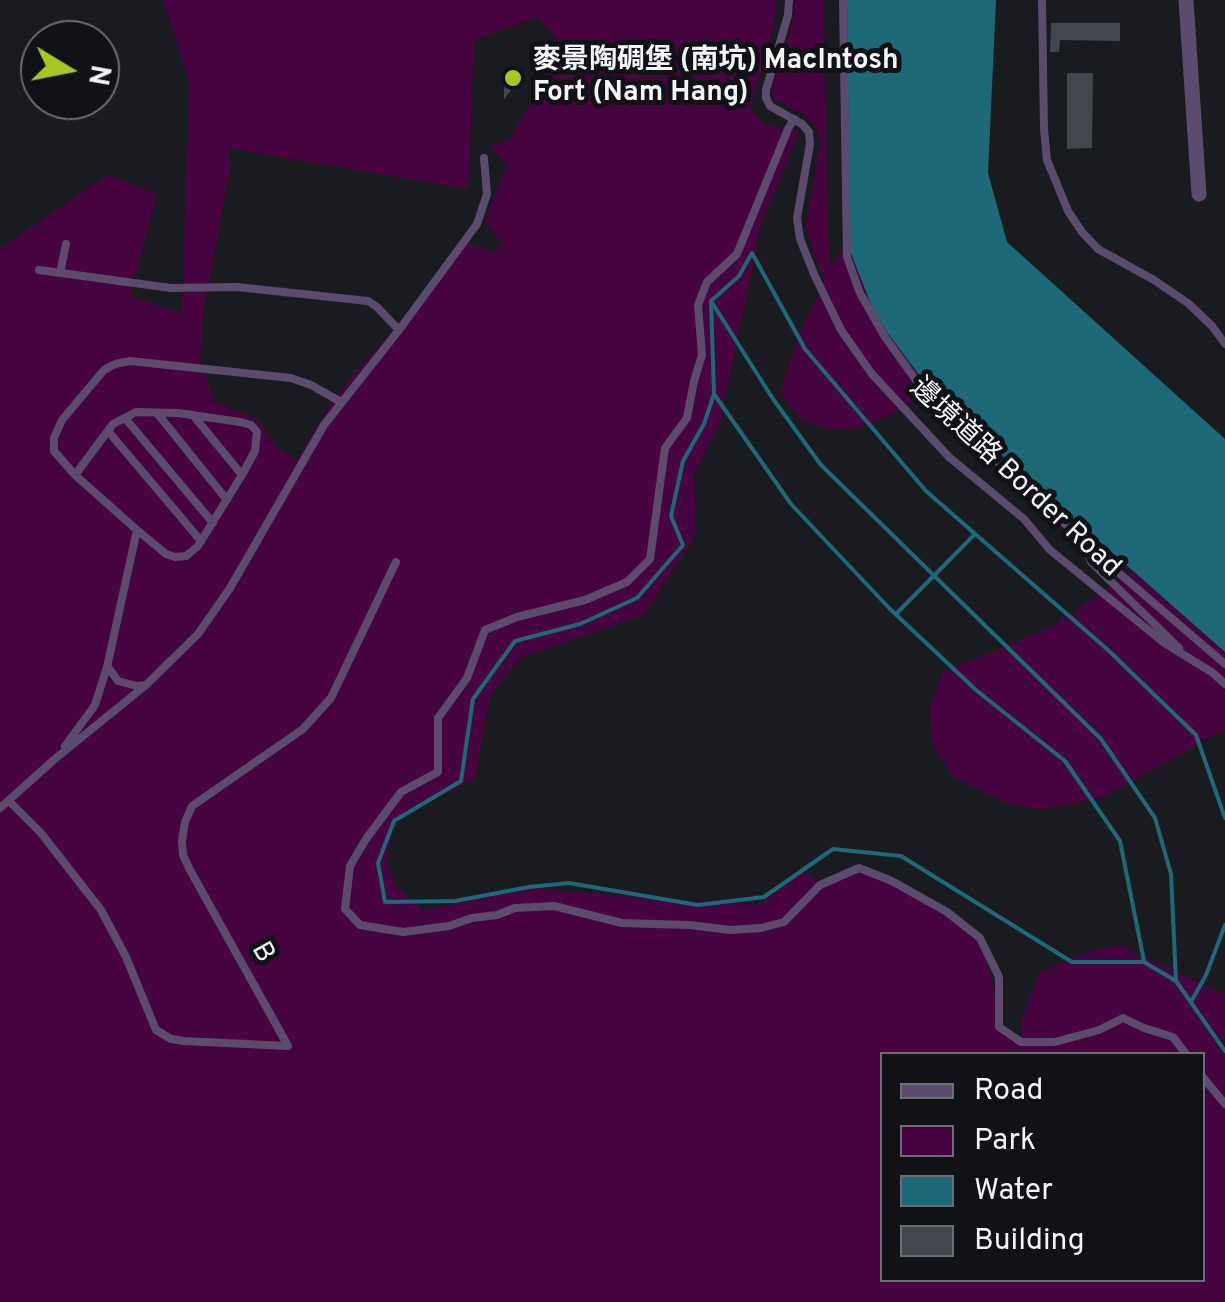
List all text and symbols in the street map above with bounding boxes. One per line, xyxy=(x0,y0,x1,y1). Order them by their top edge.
north arrow xyxy=(20,20,120,120)
place label: 麥景陶碉堡 (南坑) MacIntosh Fort (Nam Hang) xyxy=(533,45,899,111)
text: N xyxy=(78,62,117,88)
marker: 麥景陶碉堡 (南坑) MacIntosh Fort (Nam Hang) xyxy=(502,67,524,89)
street label: 邊境道路 Border Road xyxy=(902,373,1126,585)
street label: B xyxy=(242,937,280,969)
legend xyxy=(880,1052,1205,1282)
text: Road xyxy=(974,1073,1043,1110)
text: Park xyxy=(974,1123,1036,1160)
text: Water xyxy=(974,1173,1053,1210)
text: Building xyxy=(974,1223,1085,1260)

